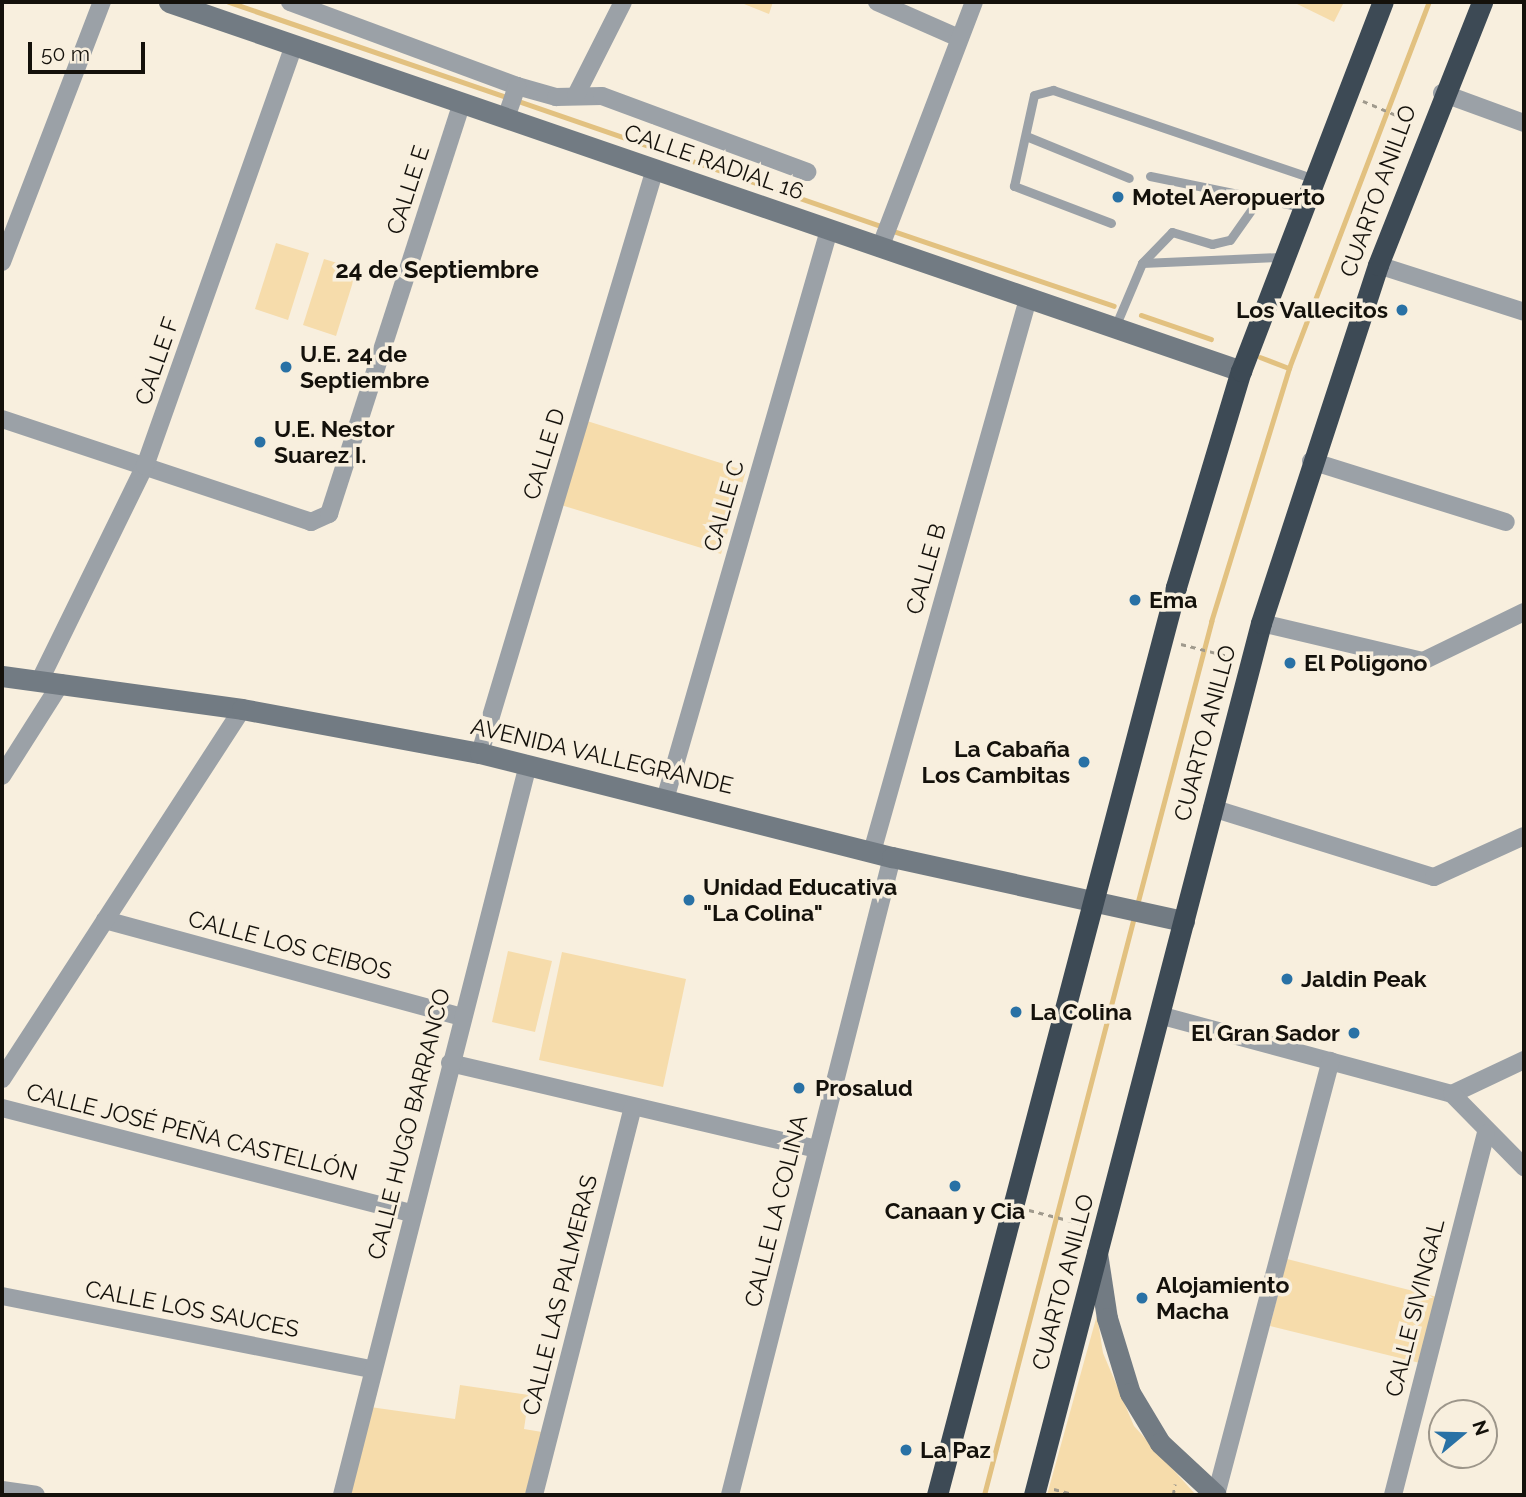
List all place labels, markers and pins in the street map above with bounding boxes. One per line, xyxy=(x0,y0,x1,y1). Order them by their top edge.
place label: Motel Aeropuerto xyxy=(1132,183,1326,211)
marker: Motel Aeropuerto xyxy=(1110,189,1126,205)
place label: Los Vallecitos xyxy=(1235,296,1388,324)
marker: Los Vallecitos xyxy=(1394,302,1410,318)
place label: U.E. 24 de Septiembre xyxy=(300,340,429,394)
marker: U.E. 24 de Septiembre xyxy=(278,359,294,375)
place label: U.E. Nestor Suarez I. xyxy=(274,415,395,469)
marker: U.E. Nestor Suarez I. xyxy=(252,434,268,450)
place label: Ema xyxy=(1149,586,1197,614)
marker: Ema xyxy=(1127,592,1143,608)
place label: El Poligono xyxy=(1304,649,1428,677)
marker: El Poligono xyxy=(1282,655,1298,671)
place label: La Cabaña Los Cambitas xyxy=(922,735,1070,789)
marker: La Cabaña Los Cambitas xyxy=(1076,754,1092,770)
place label: Unidad Educativa "La Colina" xyxy=(703,873,897,927)
marker: Unidad Educativa "La Colina" xyxy=(681,892,697,908)
place label: Jaldin Peak xyxy=(1301,965,1427,993)
marker: Jaldin Peak xyxy=(1279,971,1295,987)
place label: La Colina xyxy=(1030,998,1132,1026)
marker: La Colina xyxy=(1008,1004,1024,1020)
place label: El Gran Sador xyxy=(1190,1019,1340,1047)
marker: El Gran Sador xyxy=(1346,1025,1362,1041)
place label: Prosalud xyxy=(815,1074,913,1102)
marker: Prosalud xyxy=(789,1078,809,1098)
marker: Canaan y Cia xyxy=(947,1178,963,1194)
place label: Canaan y Cia xyxy=(884,1197,1026,1225)
place label: Alojamiento Macha xyxy=(1156,1271,1289,1325)
marker: Alojamiento Macha xyxy=(1134,1290,1150,1306)
place label: La Paz xyxy=(920,1436,991,1464)
marker: La Paz xyxy=(898,1442,914,1458)

